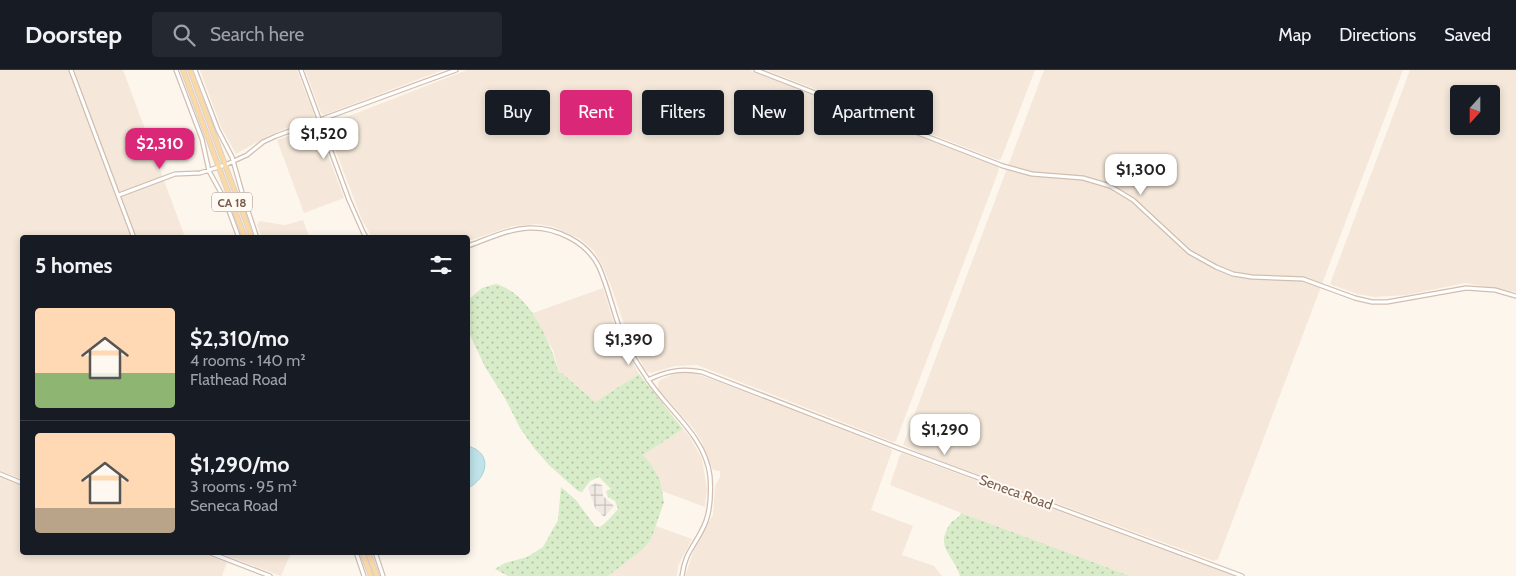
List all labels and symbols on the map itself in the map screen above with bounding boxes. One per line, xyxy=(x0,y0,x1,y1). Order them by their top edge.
north arrow xyxy=(1450,85,1500,135)
pin: $1,520 xyxy=(283,118,365,160)
pin: $2,310 xyxy=(119,128,201,170)
pin: $1,300 xyxy=(1100,154,1182,196)
road number: CA 18 xyxy=(212,192,252,212)
pin: $1,390 xyxy=(588,324,670,366)
pin: $1,290 xyxy=(904,414,986,456)
street label: Seneca Road xyxy=(977,470,1055,514)

